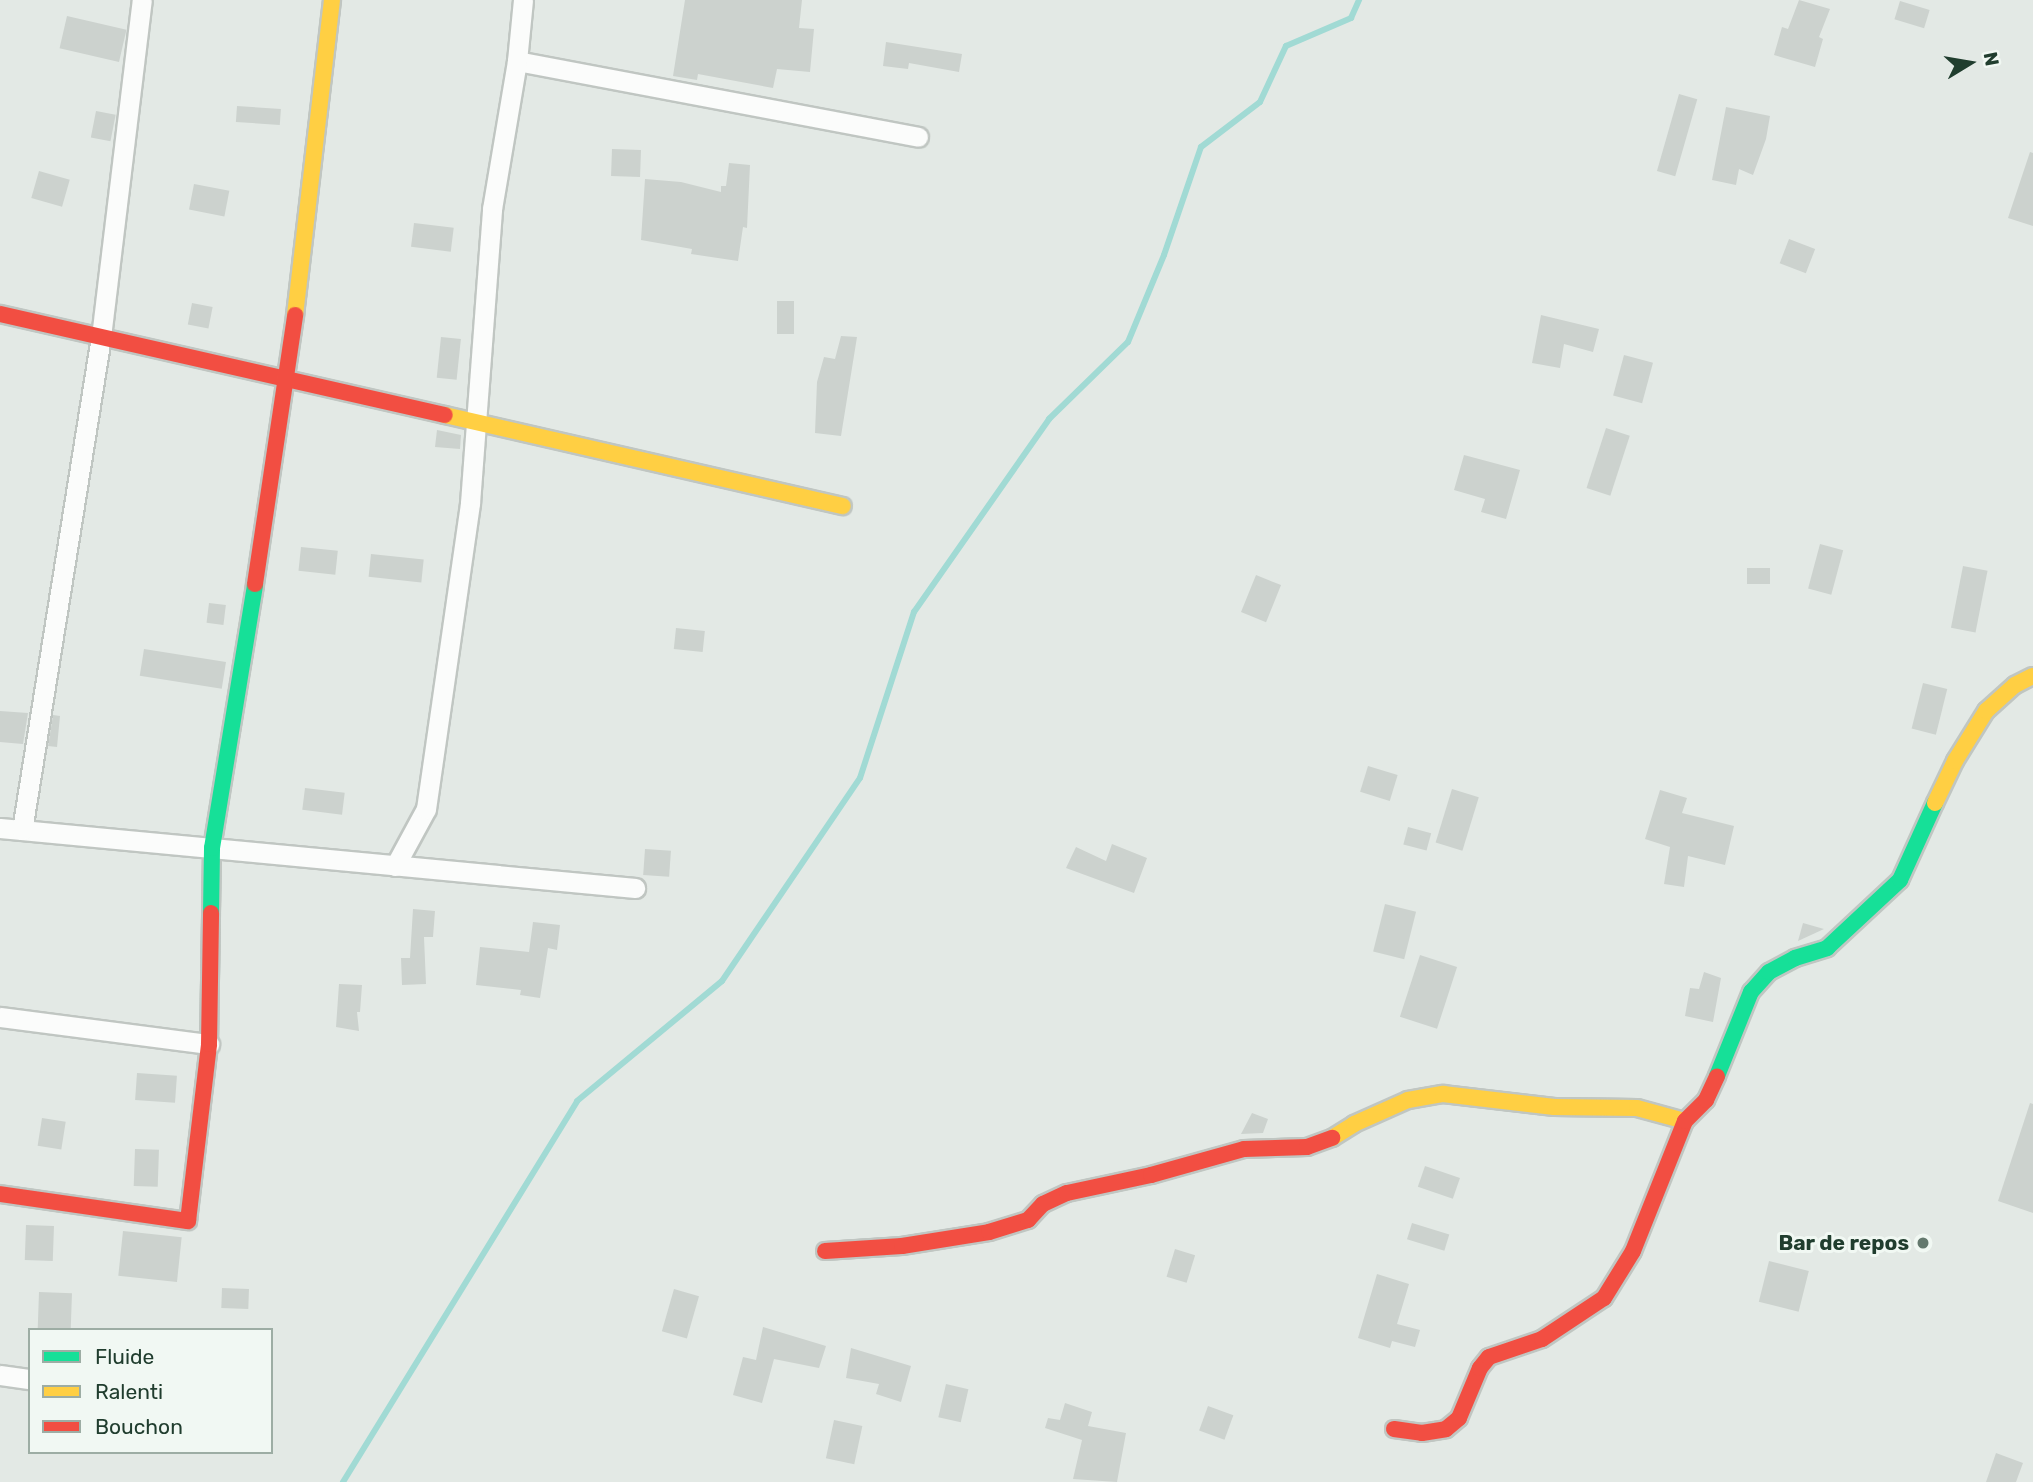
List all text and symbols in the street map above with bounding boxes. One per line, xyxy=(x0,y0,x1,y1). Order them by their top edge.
north arrow xyxy=(1935,28,2005,98)
text: N xyxy=(1979,50,2004,68)
place label: Bar de repos xyxy=(1778,1230,1909,1256)
marker: Bar de repos xyxy=(1915,1235,1931,1251)
legend xyxy=(28,1328,273,1454)
text: Fluide xyxy=(95,1344,154,1369)
text: Ralenti xyxy=(95,1379,163,1404)
text: Bouchon xyxy=(95,1414,183,1439)

